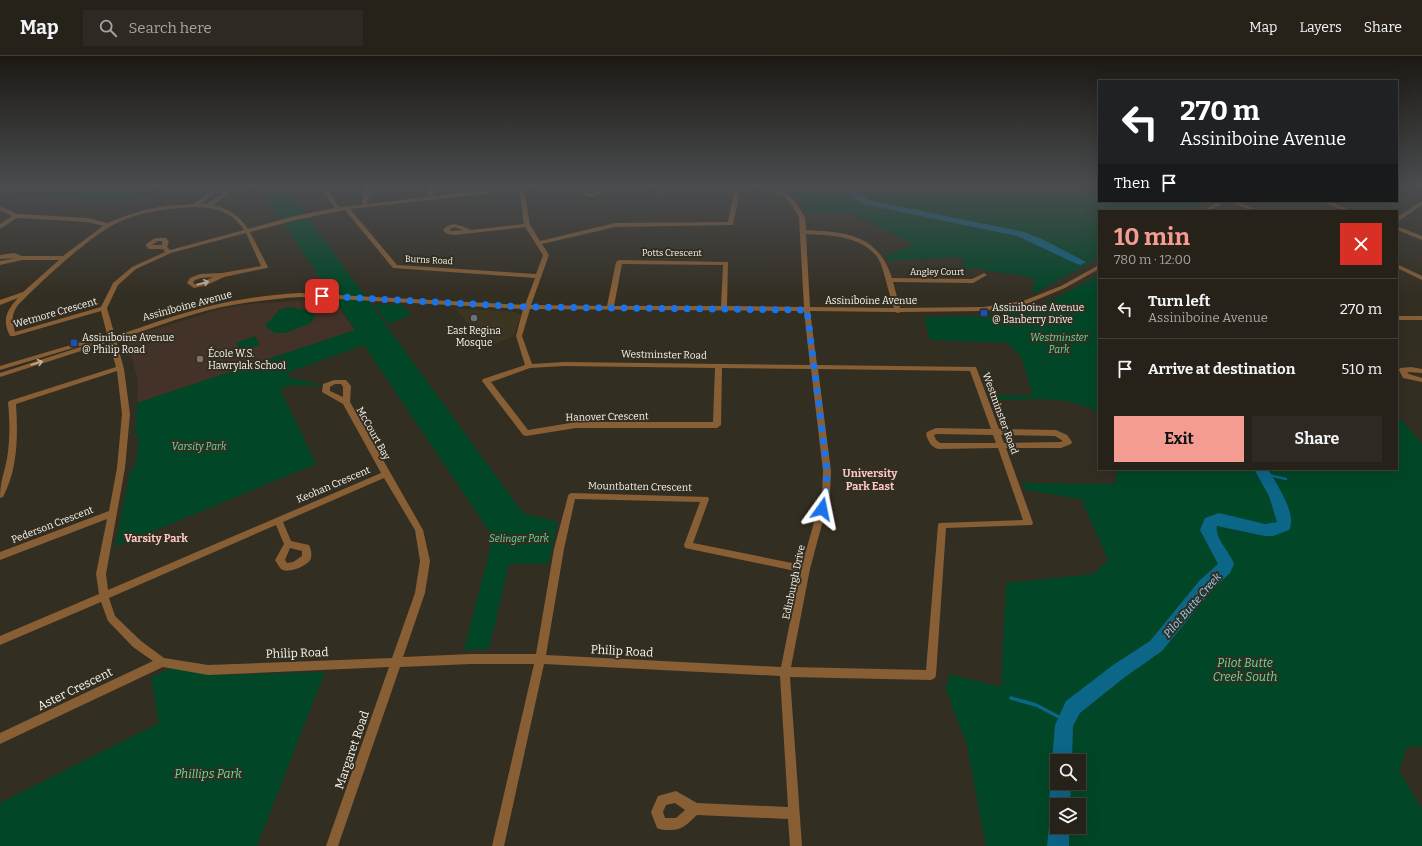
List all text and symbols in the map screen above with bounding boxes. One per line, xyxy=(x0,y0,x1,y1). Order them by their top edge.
search box xyxy=(83,10,363,46)
text: Map xyxy=(20,16,59,39)
icon: search xyxy=(97,17,119,39)
text: Search here xyxy=(129,19,212,37)
text: Map xyxy=(1249,19,1277,36)
text: Layers xyxy=(1299,19,1342,36)
text: Share xyxy=(1364,19,1402,36)
text: 270 m xyxy=(1180,94,1260,127)
icon: left xyxy=(1114,96,1166,148)
text: Assiniboine Avenue xyxy=(1180,128,1346,150)
icon: arrive xyxy=(1158,172,1180,194)
text: Then xyxy=(1114,174,1150,192)
text: 10 min xyxy=(1114,223,1190,251)
button: close xyxy=(1340,223,1382,265)
street label: Potts Crescent xyxy=(642,248,703,258)
text: 780 m · 12:00 xyxy=(1114,252,1191,267)
street label: Burns Road xyxy=(405,254,454,266)
street label: Angley Court xyxy=(910,267,965,277)
one-way arrow xyxy=(196,279,209,286)
pin xyxy=(305,279,339,313)
icon: arrive xyxy=(311,285,333,307)
street label: Assiniboine Avenue xyxy=(141,288,233,324)
text: Turn left xyxy=(1148,292,1210,310)
street label: Wetmore Crescent xyxy=(12,295,99,331)
street label: Assiniboine Avenue xyxy=(825,295,917,307)
icon: left xyxy=(1114,298,1136,320)
text: 270 m xyxy=(1340,300,1382,318)
place label: Assiniboine Avenue @ Banberry Drive xyxy=(992,302,1084,326)
marker: Assiniboine Avenue @ Banberry Drive xyxy=(979,308,989,318)
text: Assiniboine Avenue xyxy=(1148,310,1268,325)
marker: East Regina Mosque xyxy=(469,313,479,323)
place label: East Regina Mosque xyxy=(447,325,502,349)
place label: Assiniboine Avenue @ Philip Road xyxy=(82,332,174,356)
park label: Westminster Park xyxy=(1030,332,1089,356)
marker: Assiniboine Avenue @ Philip Road xyxy=(69,338,79,348)
place label: École W.S. Hawrylak School xyxy=(208,346,286,372)
street label: Westminster Road xyxy=(621,348,707,362)
marker: École W.S. Hawrylak School xyxy=(195,354,205,364)
icon: arrive xyxy=(1114,358,1136,380)
one-way arrow xyxy=(31,359,44,366)
text: Arrive at destination xyxy=(1148,360,1295,378)
text: 510 m xyxy=(1341,360,1382,378)
street label: Westminster Road xyxy=(980,371,1020,456)
street label: McCourt Bay xyxy=(354,405,393,463)
street label: Hanover Crescent xyxy=(565,410,649,424)
button: Exit xyxy=(1114,416,1244,462)
button: Share xyxy=(1252,416,1382,462)
park label: Varsity Park xyxy=(172,441,227,453)
street label: Keohan Crescent xyxy=(295,464,372,506)
district label: University Park East xyxy=(843,467,898,493)
street label: Mountbatten Crescent xyxy=(588,480,692,494)
position arrow xyxy=(801,488,843,530)
street label: Pederson Crescent xyxy=(10,504,95,546)
district label: Varsity Park xyxy=(124,532,188,545)
park label: Selinger Park xyxy=(489,533,550,545)
street label: Edinburgh Drive xyxy=(780,544,808,621)
water label: Pilot Butte Creek xyxy=(1161,570,1225,640)
street label: Philip Road xyxy=(590,642,654,660)
street label: Philip Road xyxy=(265,645,329,661)
park label: Pilot Butte Creek South xyxy=(1213,656,1277,684)
street label: Aster Crescent xyxy=(35,665,115,713)
street label: Margaret Road xyxy=(332,709,372,791)
map controls xyxy=(1050,754,1086,834)
button: search xyxy=(1050,754,1086,790)
park label: Phillips Park xyxy=(174,767,242,781)
button: layers xyxy=(1050,798,1086,834)

